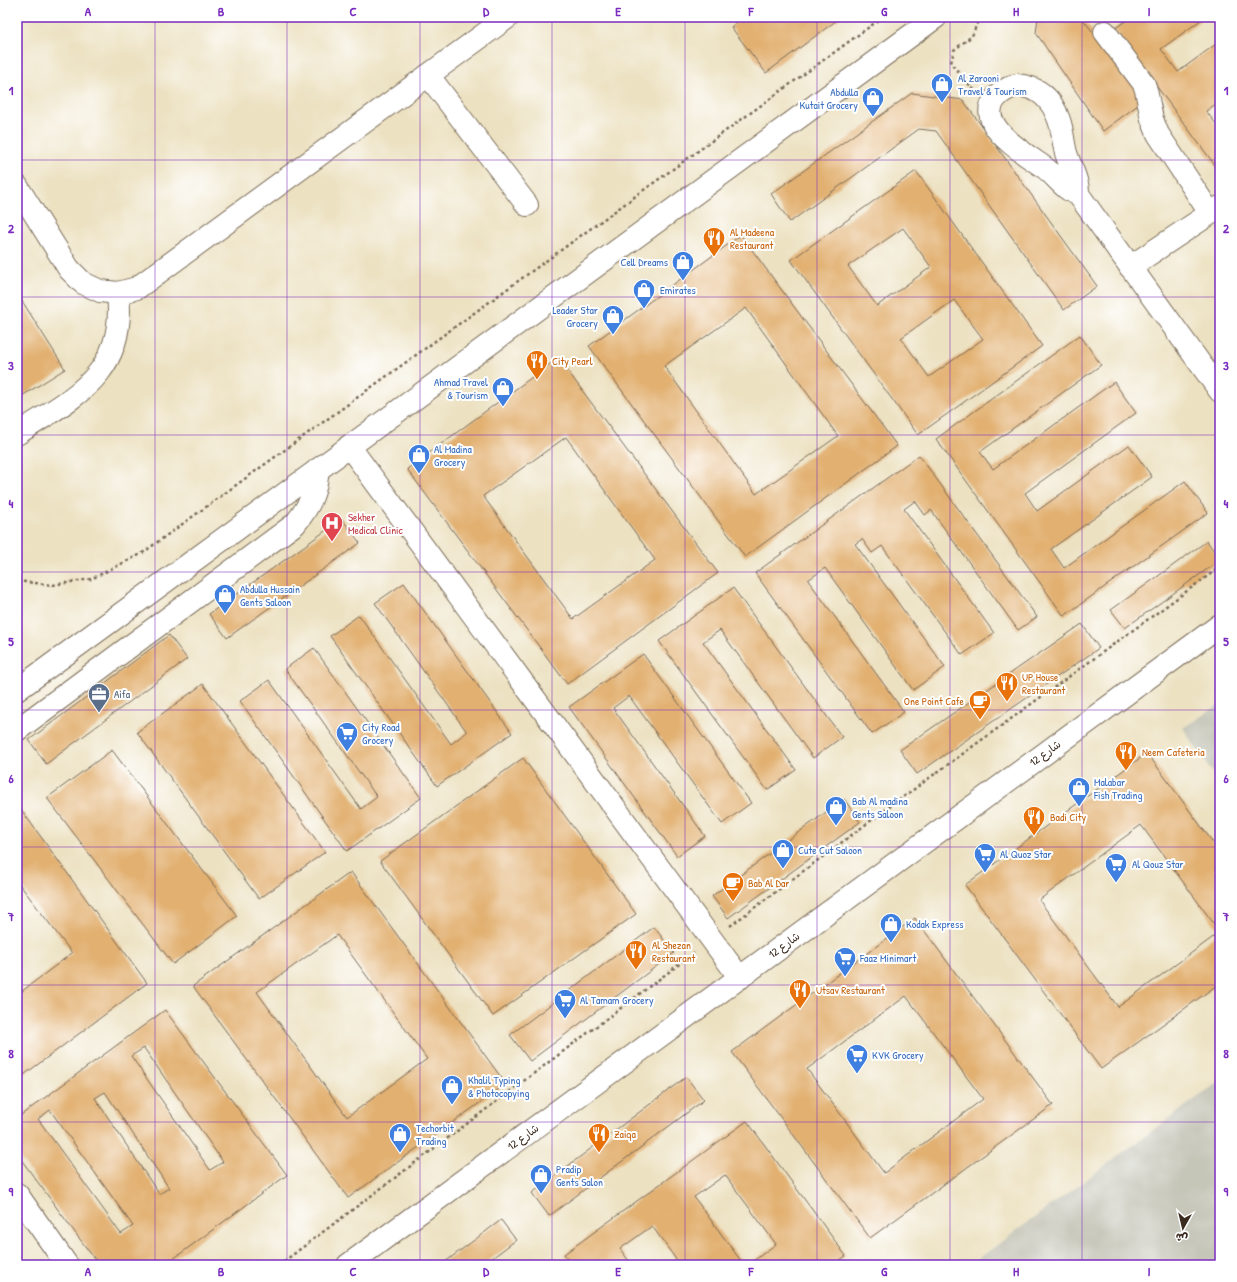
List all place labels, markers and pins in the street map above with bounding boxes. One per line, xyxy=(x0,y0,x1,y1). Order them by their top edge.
shop icon: Al Zarooni Travel & Tourism xyxy=(929,71,955,104)
place label: Al Zarooni Travel & Tourism xyxy=(958,71,1027,98)
place label: Abdulla Kutait Grocery xyxy=(799,85,859,112)
shop icon: Abdulla Kutait Grocery xyxy=(860,85,886,118)
restaurant icon: Al Madeena Restaurant xyxy=(701,225,727,258)
place label: Al Madeena Restaurant xyxy=(730,225,775,252)
shop icon: Cell Dreams xyxy=(670,249,696,282)
place label: Cell Dreams xyxy=(620,255,668,269)
shop icon: Emirates xyxy=(631,277,657,310)
place label: Emirates xyxy=(660,283,696,297)
place label: Leader Star Grocery xyxy=(552,303,599,330)
shop icon: Leader Star Grocery xyxy=(600,303,626,336)
restaurant icon: City Pearl xyxy=(524,348,550,381)
place label: City Pearl xyxy=(552,354,593,368)
place label: Ahmad Travel & Tourism xyxy=(434,375,489,402)
shop icon: Ahmad Travel & Tourism xyxy=(490,375,516,408)
shop icon: Al Madina Grocery xyxy=(406,442,432,475)
place label: Al Madina Grocery xyxy=(434,442,472,469)
hospital icon: Sekher Medical Clinic xyxy=(319,510,345,543)
place label: Sekher Medical Clinic xyxy=(348,510,404,537)
shop icon: Abdulla Hussain Gents Saloon xyxy=(212,582,238,615)
place label: Abdulla Hussain Gents Saloon xyxy=(240,582,300,609)
restaurant icon: UP House Restaurant xyxy=(994,670,1020,703)
place label: UP House Restaurant xyxy=(1022,670,1066,697)
office icon: Aifa xyxy=(86,681,112,714)
place label: Aifa xyxy=(114,687,131,701)
cafe icon: One Point Cafe xyxy=(967,688,993,721)
place label: One Point Cafe xyxy=(904,694,965,708)
supermarket icon: City Road Grocery xyxy=(334,720,360,753)
place label: City Road Grocery xyxy=(362,720,400,747)
restaurant icon: Neem Cafeteria xyxy=(1113,739,1139,772)
place label: Neem Cafeteria xyxy=(1142,745,1205,759)
shop icon: Malabar Fish Trading xyxy=(1066,775,1092,808)
place label: Malabar Fish Trading xyxy=(1093,775,1142,802)
shop icon: Bab Al madina Gents Saloon xyxy=(823,794,849,827)
place label: Bab Al madina Gents Saloon xyxy=(852,794,908,821)
restaurant icon: Badi City xyxy=(1021,804,1047,837)
place label: Badi City xyxy=(1050,810,1086,824)
shop icon: Cute Cut Saloon xyxy=(770,837,796,870)
supermarket icon: Al Quoz Star xyxy=(972,841,998,874)
place label: Cute Cut Saloon xyxy=(798,843,862,857)
place label: Al Quoz Star xyxy=(1000,847,1052,861)
supermarket icon: Al Qouz Star xyxy=(1103,851,1129,884)
place label: Al Qouz Star xyxy=(1132,857,1184,871)
cafe icon: Bab Al Dar xyxy=(720,870,746,903)
place label: Bab Al Dar xyxy=(748,876,790,890)
shop icon: Kodak Express xyxy=(878,911,904,944)
place label: Kodak Express xyxy=(906,917,963,931)
restaurant icon: Al Shezan Restaurant xyxy=(623,938,649,971)
place label: Al Shezan Restaurant xyxy=(652,938,696,965)
supermarket icon: Faaz Minimart xyxy=(832,945,858,978)
place label: Faaz Minimart xyxy=(859,951,916,965)
restaurant icon: Utsav Restaurant xyxy=(787,977,813,1010)
place label: Utsav Restaurant xyxy=(816,983,885,997)
supermarket icon: Al Tamam Grocery xyxy=(552,987,578,1020)
place label: Al Tamam Grocery xyxy=(580,993,654,1007)
supermarket icon: KVK Grocery xyxy=(844,1042,870,1075)
place label: KVK Grocery xyxy=(872,1048,924,1062)
shop icon: Khalil Typing & Photocopying xyxy=(439,1073,465,1106)
place label: Khalil Typing & Photocopying xyxy=(468,1073,529,1100)
shop icon: Techorbit Trading xyxy=(387,1121,413,1154)
place label: Techorbit Trading xyxy=(416,1121,454,1148)
restaurant icon: Zaiqa xyxy=(586,1121,612,1154)
place label: Zaiqa xyxy=(614,1127,636,1141)
shop icon: Pradip Gents Salon xyxy=(528,1162,554,1195)
place label: Pradip Gents Salon xyxy=(556,1162,603,1189)

